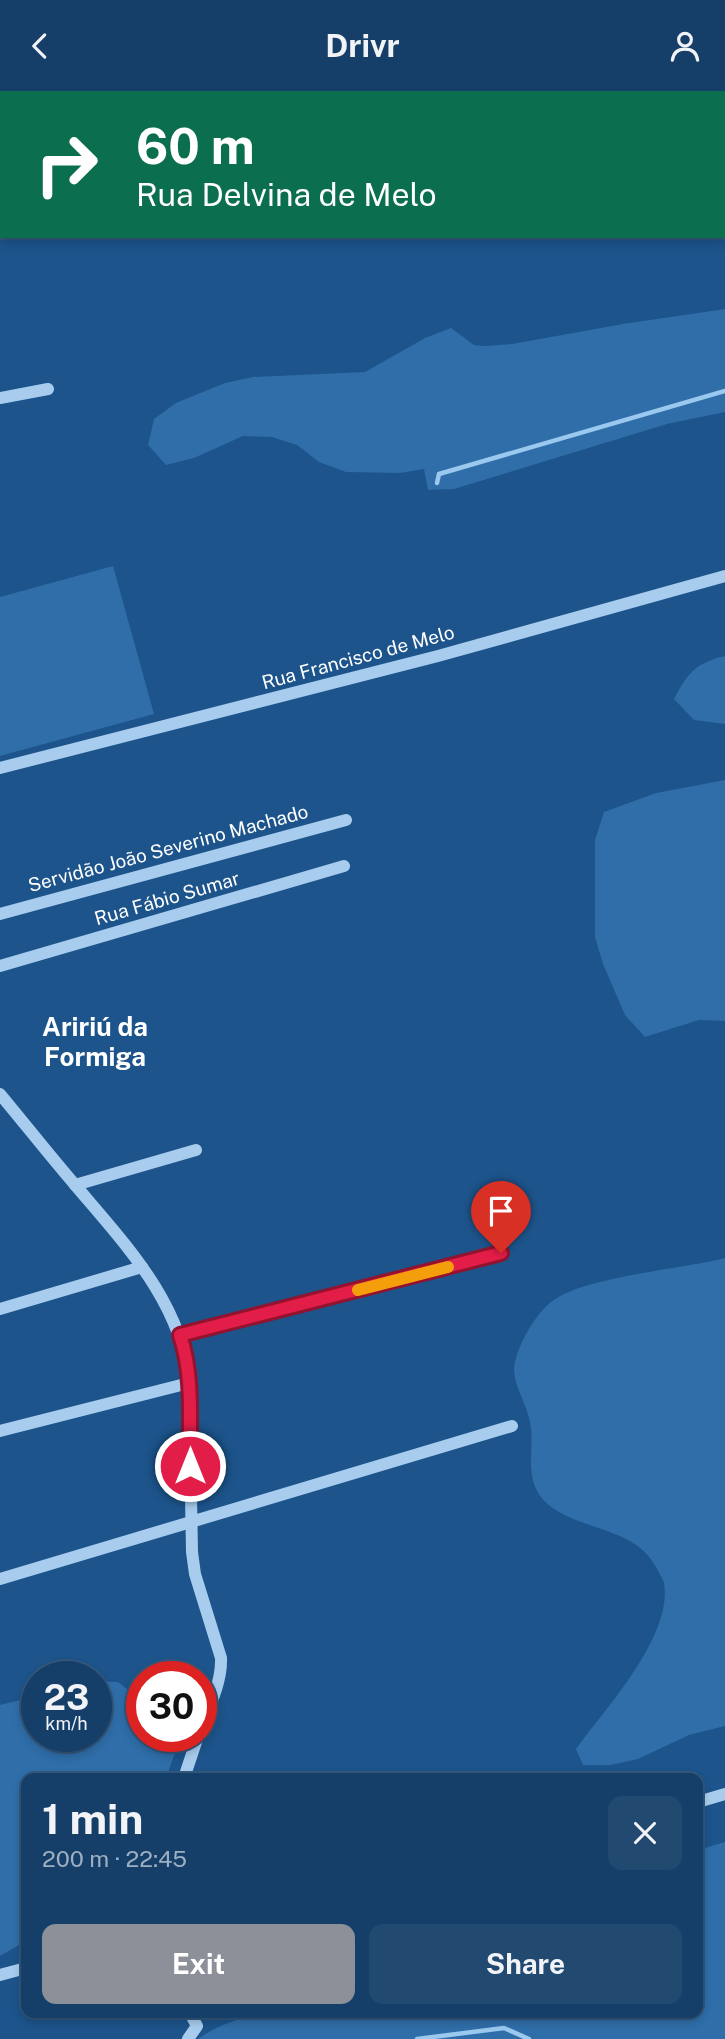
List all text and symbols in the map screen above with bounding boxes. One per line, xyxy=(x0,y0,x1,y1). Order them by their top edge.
icon: back xyxy=(21,27,59,65)
text: Drivr xyxy=(325,27,400,64)
icon: person xyxy=(666,27,704,65)
text: 60 m xyxy=(136,117,255,175)
icon: right xyxy=(21,119,112,210)
text: Rua Delvina de Melo xyxy=(136,176,437,213)
street label: Rua Francisco de Melo xyxy=(259,621,457,693)
street label: Servidão João Severino Machado xyxy=(25,800,311,896)
street label: Rua Fábio Sumar xyxy=(92,867,242,929)
district label: Aririú da Formiga xyxy=(42,1011,148,1072)
pin xyxy=(471,1181,531,1253)
icon: arrive xyxy=(482,1192,520,1230)
position arrow xyxy=(153,1429,227,1503)
speed limit sign: 30 xyxy=(126,1661,217,1752)
text: 23 xyxy=(44,1677,89,1718)
text: km/h xyxy=(45,1713,88,1734)
text: 1 min xyxy=(42,1794,143,1843)
button: close xyxy=(608,1796,682,1870)
text: 200 m · 22:45 xyxy=(42,1845,187,1872)
button: Exit xyxy=(42,1924,355,2004)
button: Share xyxy=(369,1924,682,2004)

